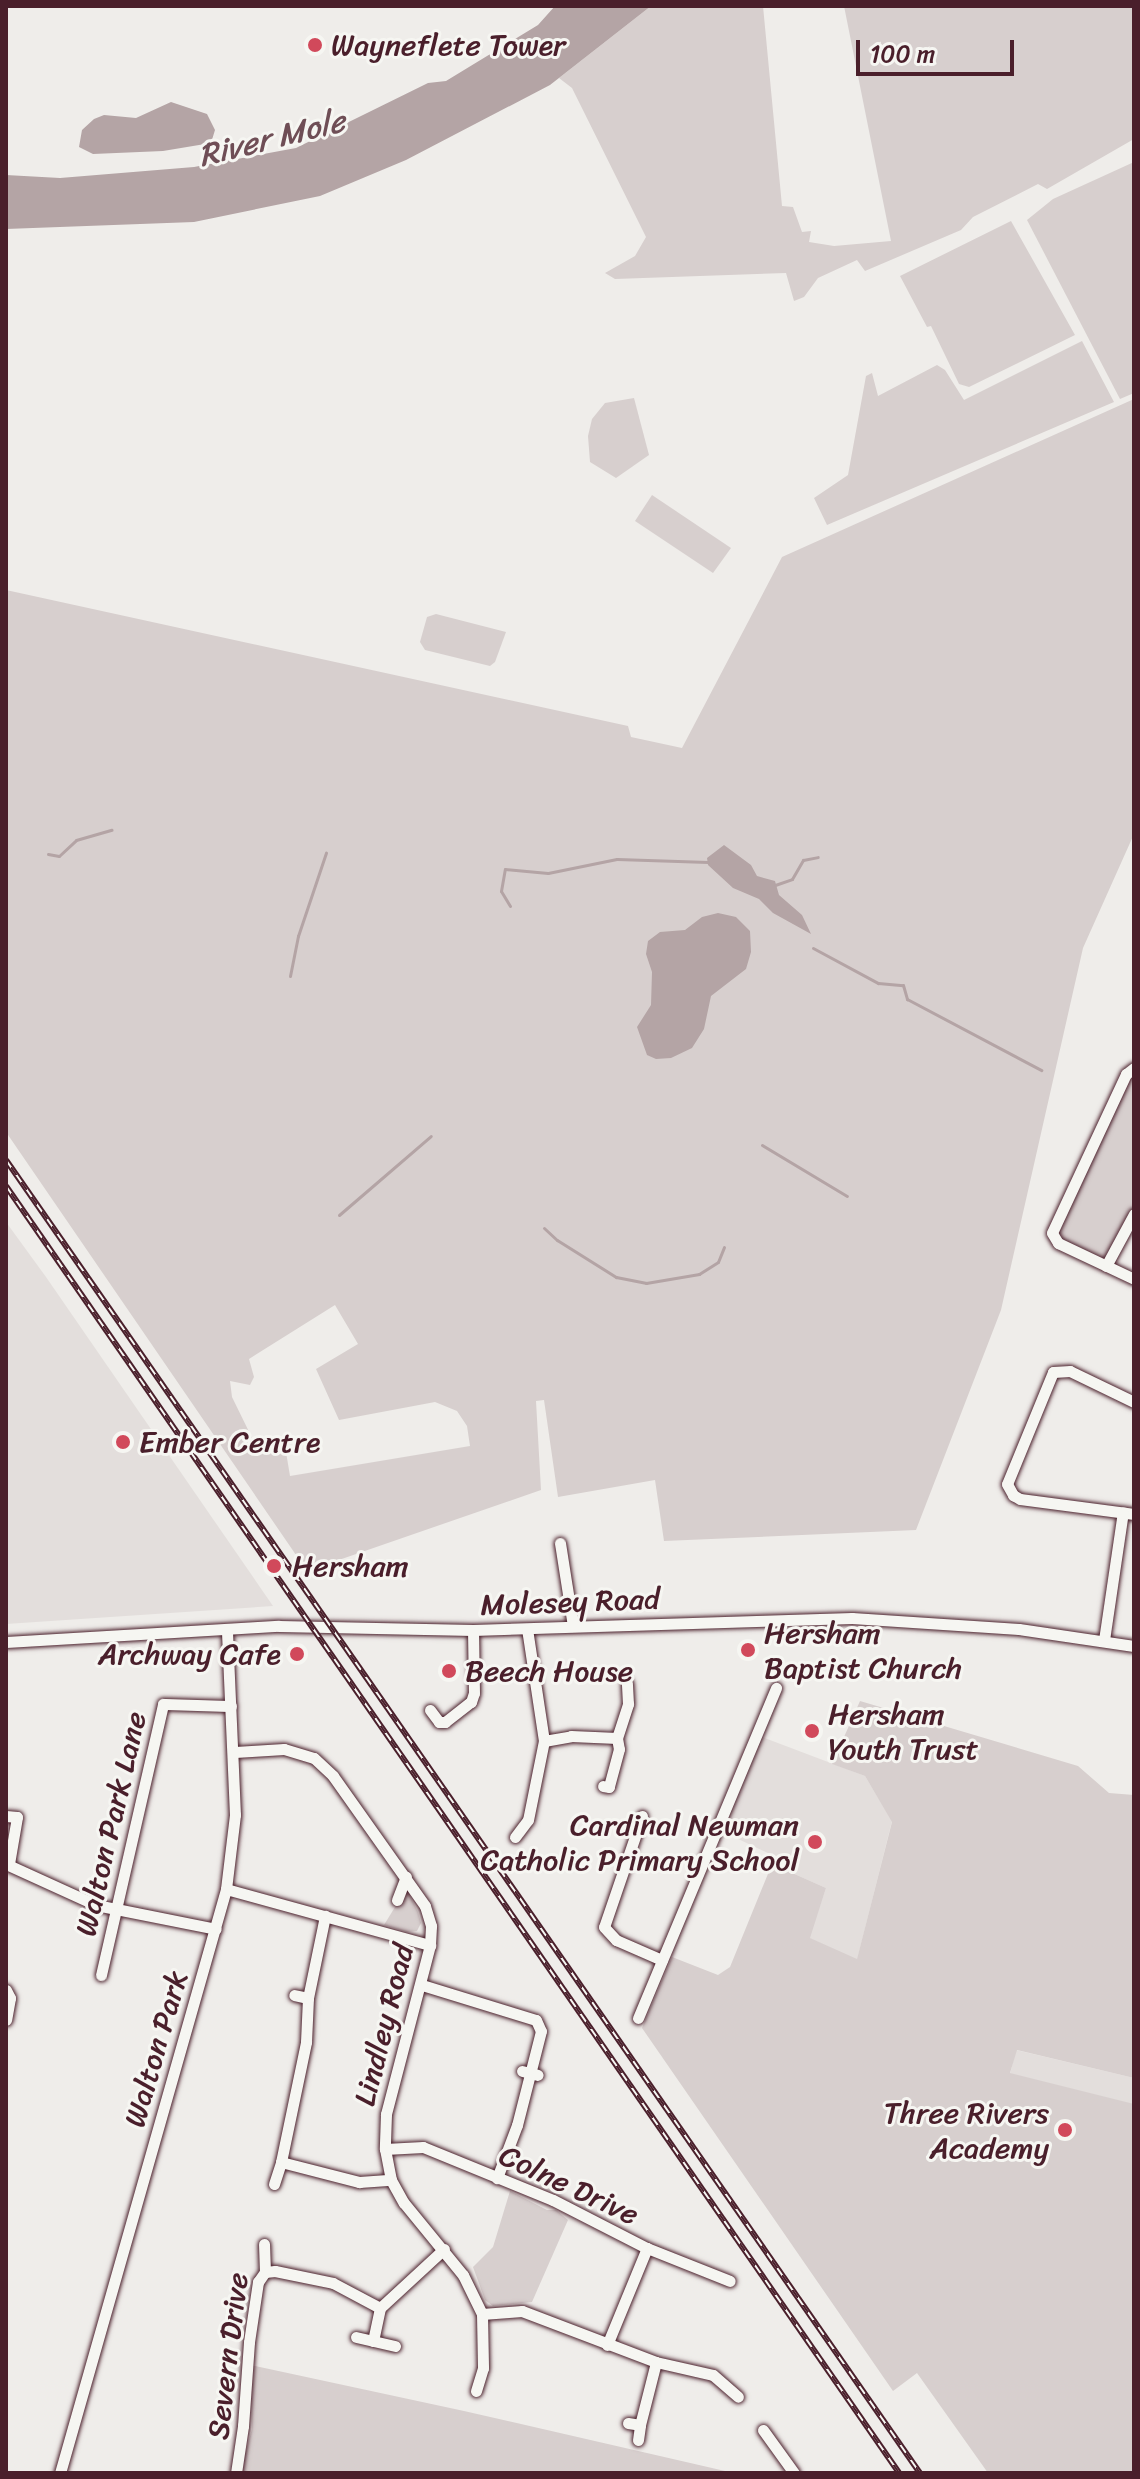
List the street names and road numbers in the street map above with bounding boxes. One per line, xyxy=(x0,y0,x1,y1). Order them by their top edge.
street label: Molesey Road xyxy=(480,1581,660,1623)
street label: Walton Park Lane xyxy=(68,1708,154,1940)
street label: Lindley Road xyxy=(346,1940,422,2110)
street label: Walton Park xyxy=(117,1967,195,2131)
street label: Colne Drive xyxy=(494,2137,644,2233)
street label: Severn Drive xyxy=(200,2270,256,2442)

